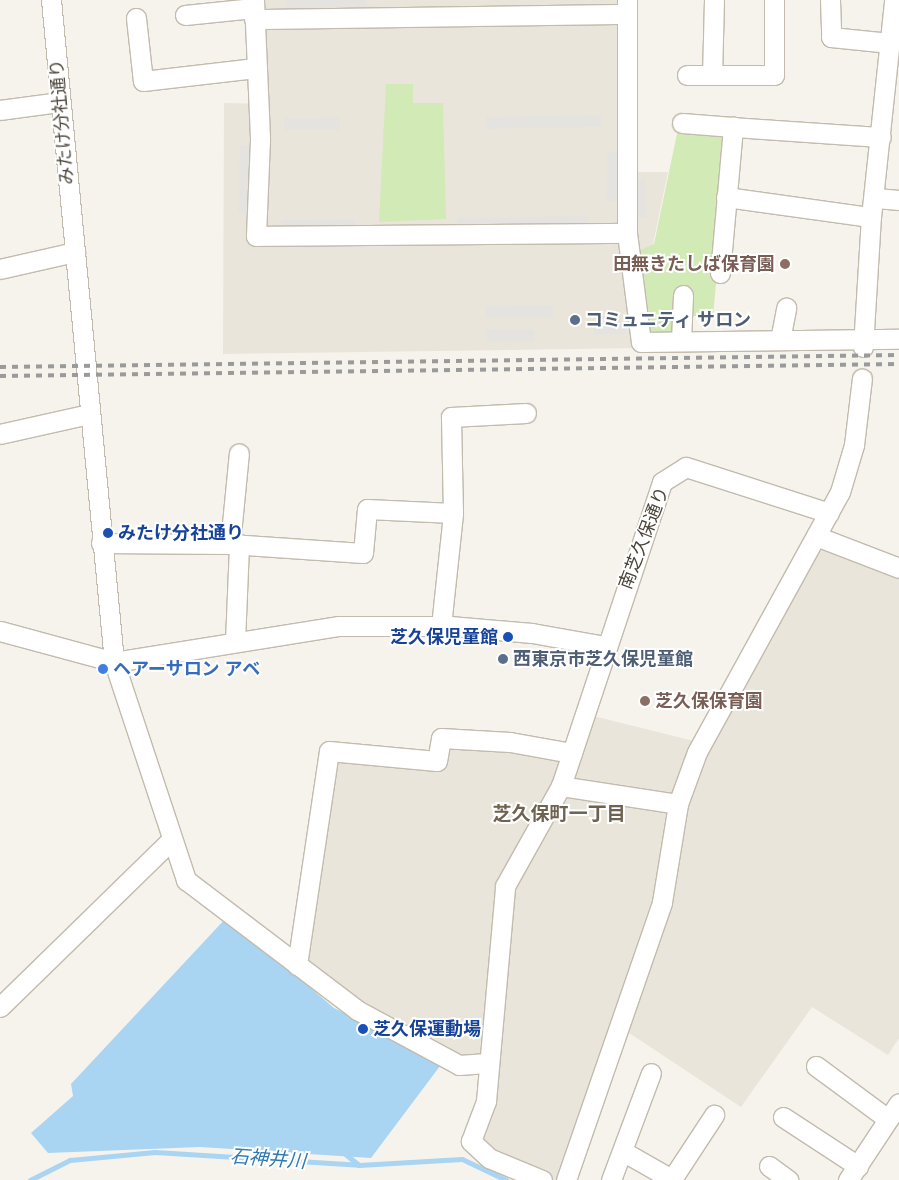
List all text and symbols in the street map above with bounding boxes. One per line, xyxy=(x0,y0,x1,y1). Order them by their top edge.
street label: みたけ分社通り xyxy=(46,58,78,186)
place label: 田無きたしば保育園 xyxy=(613,253,775,275)
marker: 田無きたしば保育園 xyxy=(779,258,791,270)
place label: コミュニティ サロン xyxy=(585,309,752,331)
marker: コミュニティ サロン xyxy=(569,314,581,326)
street label: 南芝久保通り xyxy=(615,484,673,592)
place label: みたけ分社通り xyxy=(118,522,244,544)
marker: みたけ分社通り xyxy=(102,527,114,539)
place label: 芝久保児童館 xyxy=(390,626,498,648)
marker: 芝久保児童館 xyxy=(502,631,514,643)
place label: 西東京市芝久保児童館 xyxy=(513,648,693,670)
marker: 西東京市芝久保児童館 xyxy=(497,653,509,665)
place label: ヘアーサロン アベ xyxy=(113,658,261,680)
marker: ヘアーサロン アベ xyxy=(97,663,109,675)
place label: 芝久保保育園 xyxy=(655,690,763,712)
marker: 芝久保保育園 xyxy=(639,695,651,707)
district label: 芝久保町一丁目 xyxy=(493,803,625,825)
place label: 芝久保運動場 xyxy=(373,1018,481,1040)
marker: 芝久保運動場 xyxy=(357,1023,369,1035)
water label: 石神井川 xyxy=(229,1145,307,1173)

